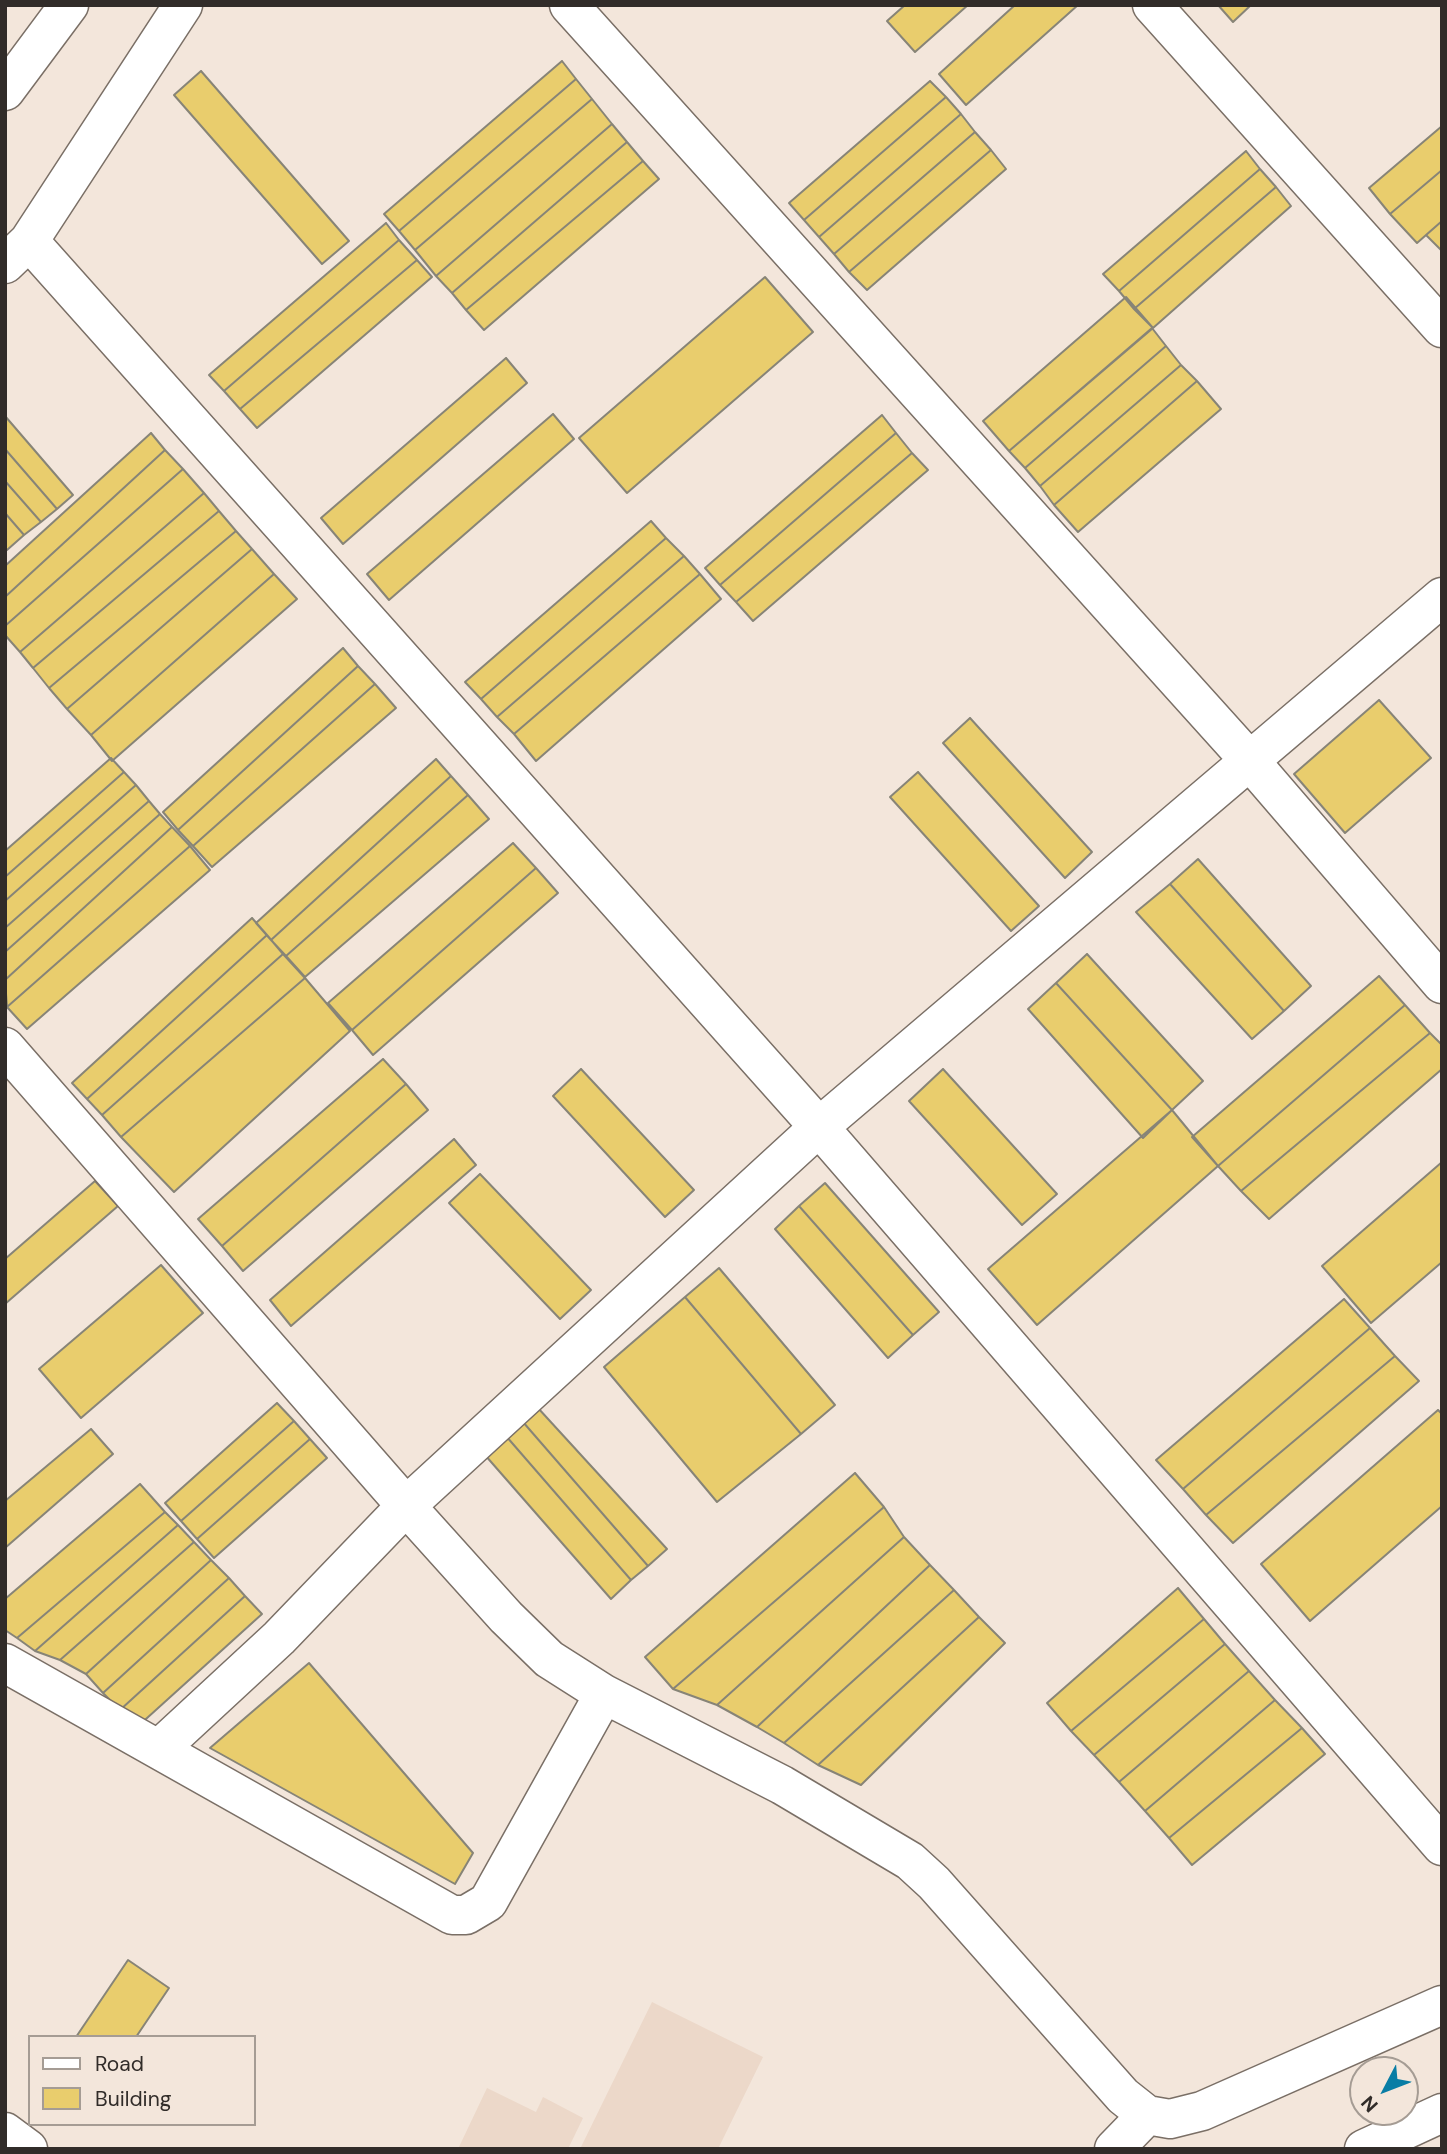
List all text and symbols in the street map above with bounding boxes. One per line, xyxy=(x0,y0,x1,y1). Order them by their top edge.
legend xyxy=(28,2035,256,2126)
text: Road xyxy=(95,2050,144,2078)
north arrow xyxy=(1349,2056,1419,2126)
text: Building xyxy=(95,2085,171,2113)
text: N xyxy=(1356,2091,1383,2118)

